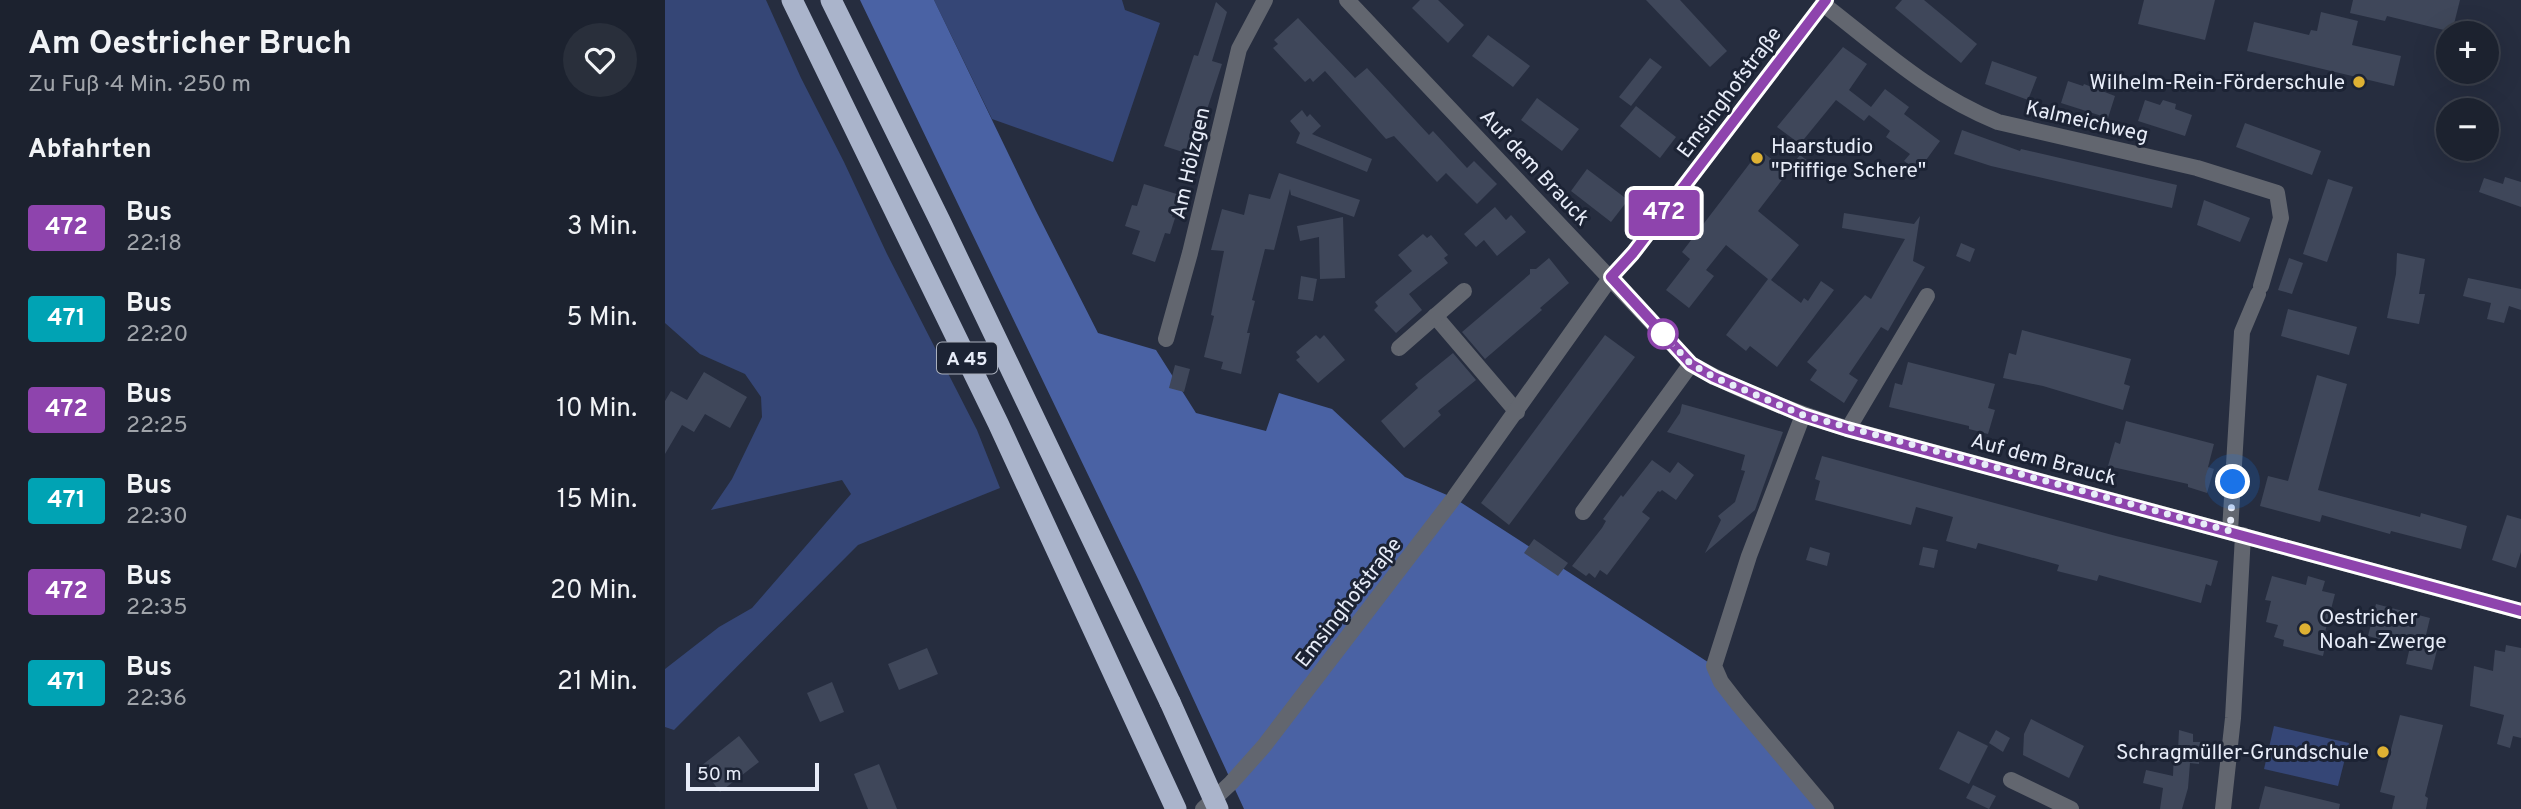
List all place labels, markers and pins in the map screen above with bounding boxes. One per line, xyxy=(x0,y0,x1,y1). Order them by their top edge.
place label: Wilhelm-Rein-Förderschule xyxy=(2089,70,2345,97)
marker: Wilhelm-Rein-Förderschule xyxy=(2351,74,2367,90)
place label: Haarstudio "Pfiffige Schere" xyxy=(1771,134,1926,185)
marker: Haarstudio "Pfiffige Schere" xyxy=(1749,150,1765,166)
unlabelled marker xyxy=(1648,319,1678,349)
place label: Oestricher Noah-Zwerge xyxy=(2319,605,2447,656)
marker: Oestricher Noah-Zwerge xyxy=(2297,621,2313,637)
place label: Schragmüller-Grundschule xyxy=(2116,740,2369,767)
marker: Schragmüller-Grundschule xyxy=(2375,744,2391,760)

